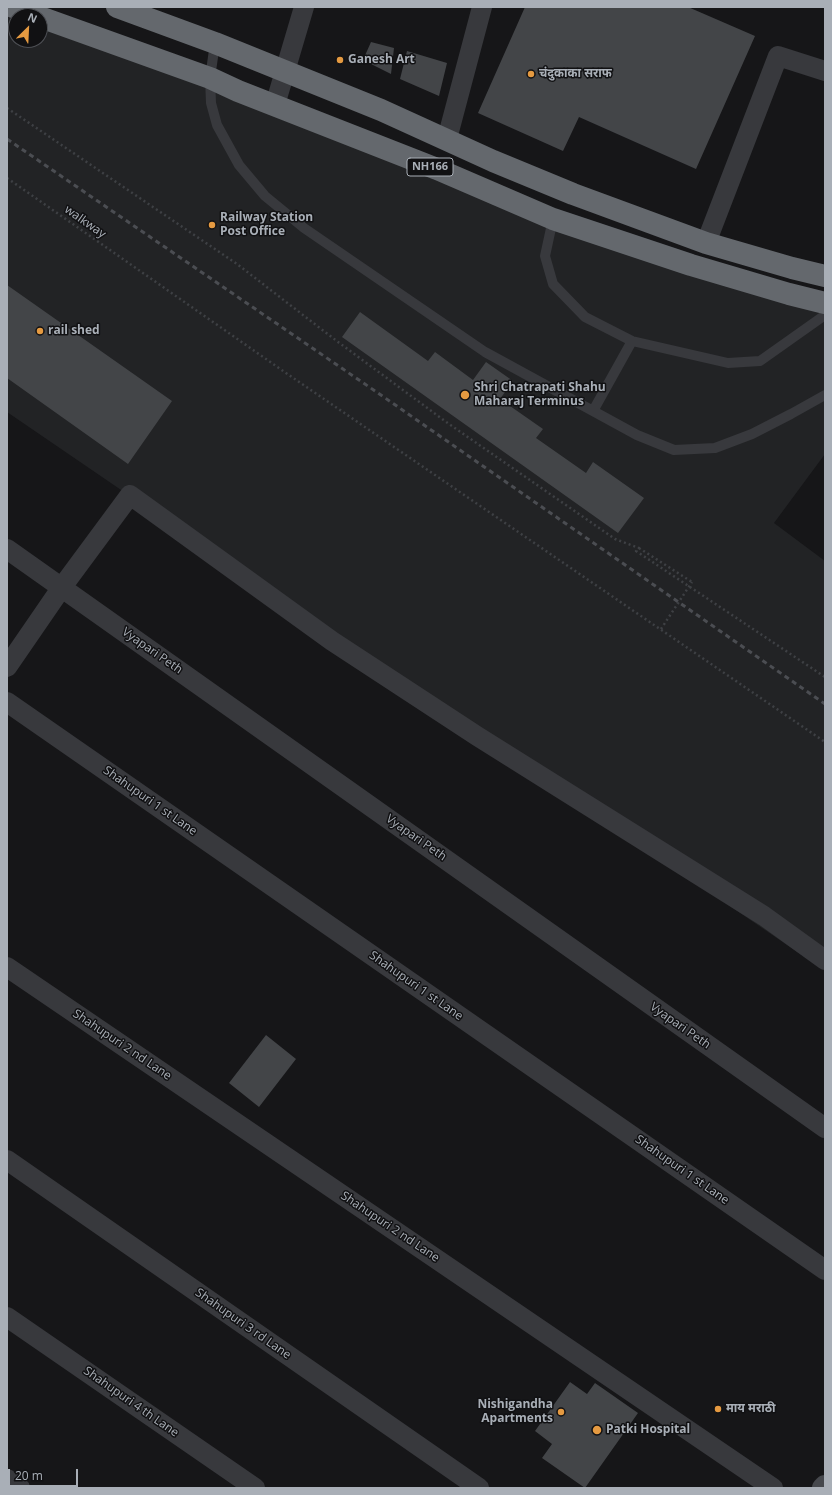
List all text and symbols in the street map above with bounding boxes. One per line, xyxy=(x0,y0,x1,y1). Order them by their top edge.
north arrow xyxy=(8,8,48,48)
text: N xyxy=(26,9,40,26)
place label: Ganesh Art xyxy=(348,53,415,67)
marker: Ganesh Art xyxy=(335,55,345,65)
place label: चंदुकाका सराफ xyxy=(539,67,612,81)
marker: चंदुकाका सराफ xyxy=(526,69,536,79)
road number: NH166 xyxy=(407,158,453,176)
street label: walkway xyxy=(62,203,108,241)
place label: Railway Station Post Office xyxy=(220,211,313,239)
marker: Railway Station Post Office xyxy=(207,220,217,230)
place label: rail shed xyxy=(48,324,100,338)
marker: rail shed xyxy=(35,326,45,336)
place label: Shri Chatrapati Shahu Maharaj Terminus xyxy=(474,381,606,409)
marker: Shri Chatrapati Shahu Maharaj Terminus xyxy=(459,389,471,401)
street label: Vyapari Peth xyxy=(119,625,185,677)
street label: Shahupuri 1 st Lane xyxy=(100,763,200,839)
street label: Vyapari Peth xyxy=(383,812,449,864)
street label: Shahupuri 1 st Lane xyxy=(366,948,466,1024)
street label: Vyapari Peth xyxy=(647,1000,713,1052)
street label: Shahupuri 2 nd Lane xyxy=(70,1007,174,1083)
street label: Shahupuri 1 st Lane xyxy=(632,1132,732,1208)
street label: Shahupuri 2 nd Lane xyxy=(338,1189,442,1265)
street label: Shahupuri 3 rd Lane xyxy=(192,1286,294,1362)
street label: Shahupuri 4 th Lane xyxy=(81,1364,181,1440)
place label: Nishigandha Apartments xyxy=(477,1398,553,1426)
place label: माय मराठी xyxy=(726,1402,776,1416)
marker: माय मराठी xyxy=(713,1404,723,1414)
marker: Nishigandha Apartments xyxy=(556,1407,566,1417)
place label: Patki Hospital xyxy=(606,1423,690,1437)
marker: Patki Hospital xyxy=(591,1424,603,1436)
scale bar xyxy=(10,1461,80,1487)
text: 20 m xyxy=(15,1467,43,1484)

